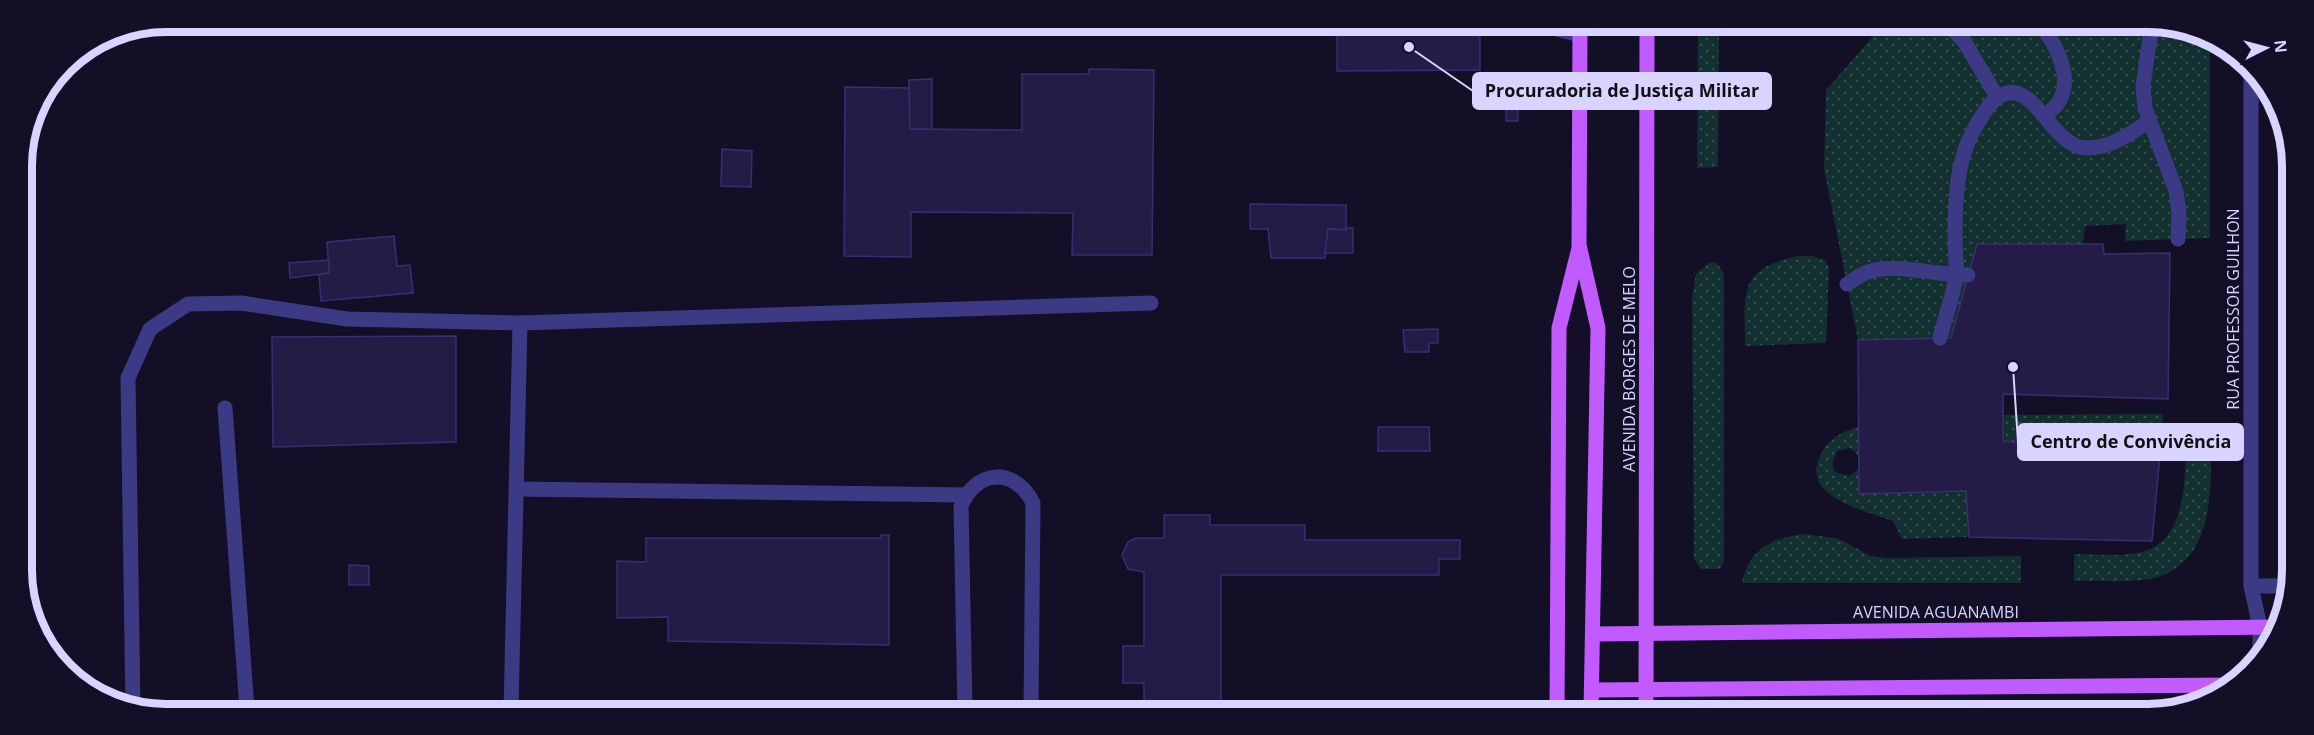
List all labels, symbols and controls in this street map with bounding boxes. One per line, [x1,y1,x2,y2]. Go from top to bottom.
north arrow [2236,18,2296,78]
text: N [2269,39,2293,54]
callout: Procuradoria de Justiça Militar [1473,73,1771,109]
text: Procuradoria de Justiça Militar [1485,78,1759,102]
street label: RUA PROFESSOR GUILHON [2222,208,2244,410]
street label: AVENIDA BORGES DE MELO [1618,266,1640,472]
callout: Centro de Convivência [2018,424,2243,460]
text: Centro de Convivência [2031,429,2231,453]
street label: AVENIDA AGUANAMBI [1853,601,2019,623]

